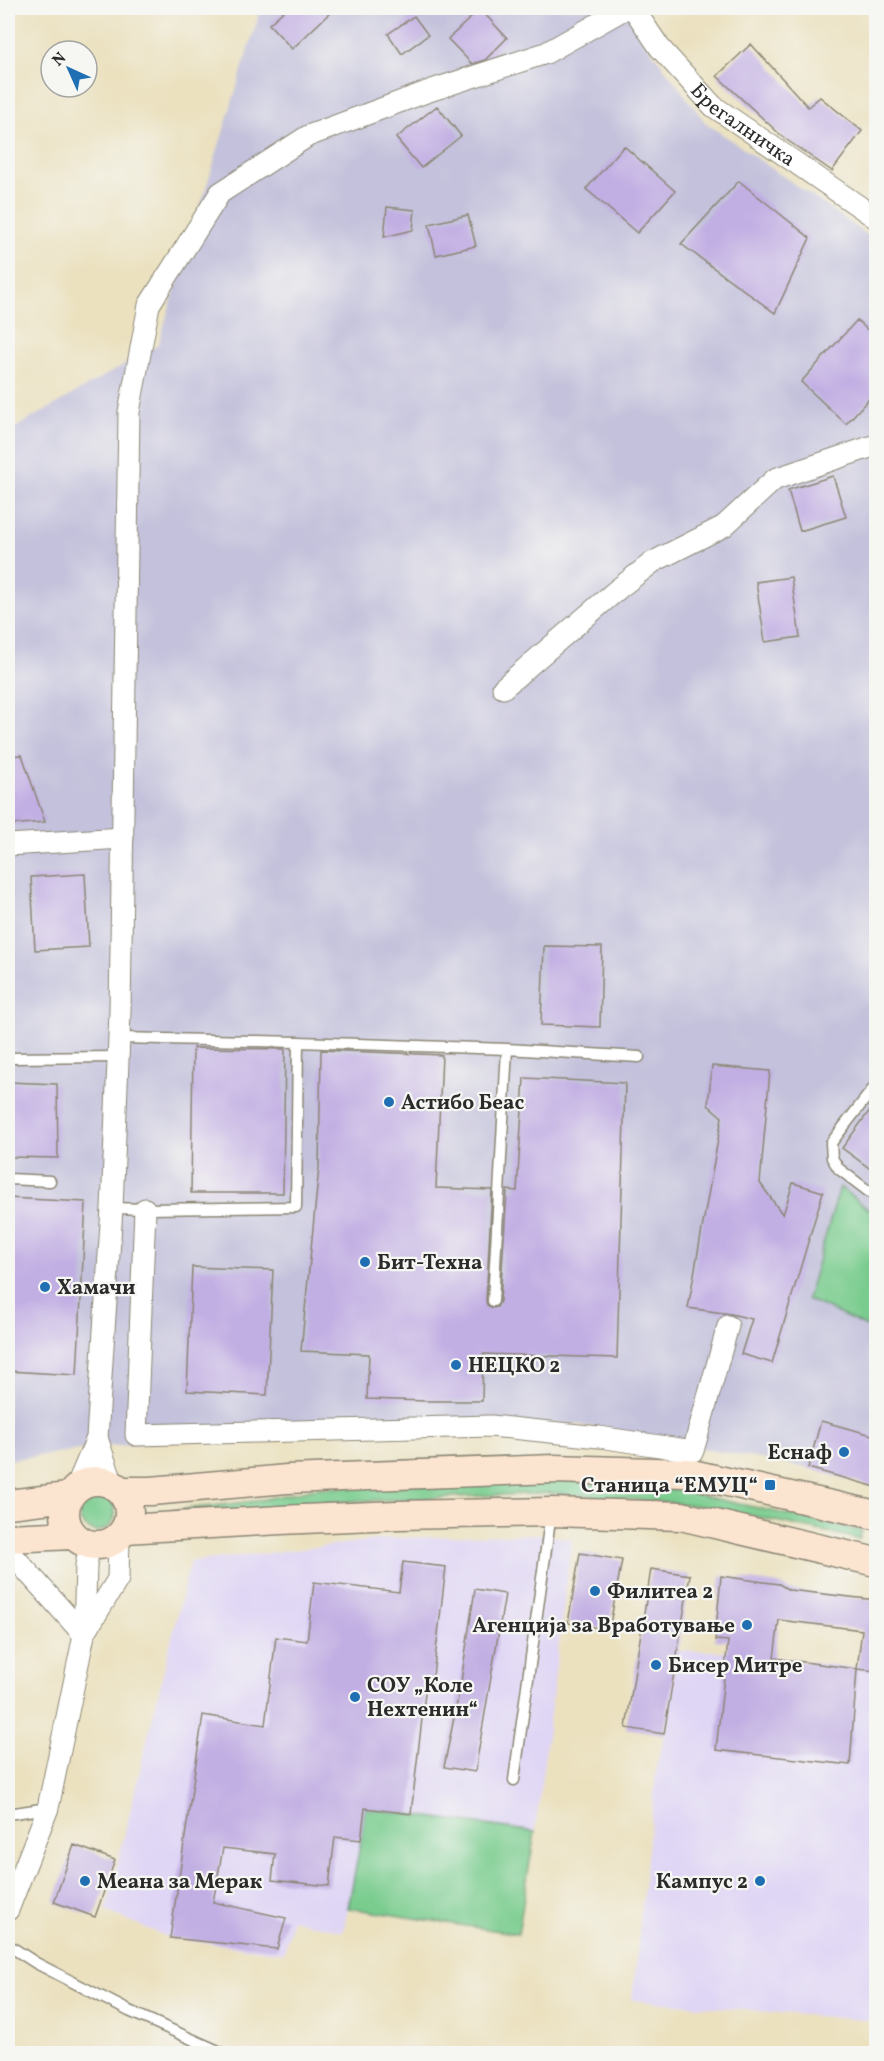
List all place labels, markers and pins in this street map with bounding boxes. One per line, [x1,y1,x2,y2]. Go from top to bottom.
place label: Астибо Беас [401,1089,525,1118]
marker: Астибо Беас [382,1095,396,1109]
place label: Бит-Техна [377,1249,482,1278]
marker: Бит-Техна [358,1255,372,1269]
place label: Хамачи [57,1274,135,1303]
marker: Хамачи [38,1280,52,1294]
place label: НЕЦКО 2 [468,1352,560,1381]
marker: НЕЦКО 2 [449,1358,463,1372]
place label: Еснаф [767,1439,832,1468]
marker: Еснаф [837,1445,851,1459]
place label: Станица “ЕМУЦ“ [581,1472,758,1501]
marker: Станица “ЕМУЦ“ [763,1478,777,1492]
place label: Филитеа 2 [607,1578,713,1607]
marker: Филитеа 2 [588,1584,602,1598]
place label: Агенција за Вработување [472,1612,735,1641]
marker: Агенција за Вработување [740,1618,754,1632]
place label: Бисер Митре [668,1652,803,1681]
marker: Бисер Митре [649,1658,663,1672]
place label: СОУ „Коле Нехтенин“ [367,1672,478,1725]
marker: СОУ „Коле Нехтенин“ [348,1690,362,1704]
place label: Меана за Мерак [97,1868,263,1897]
place label: Кампус 2 [656,1868,748,1897]
marker: Меана за Мерак [78,1874,92,1888]
marker: Кампус 2 [753,1874,767,1888]

